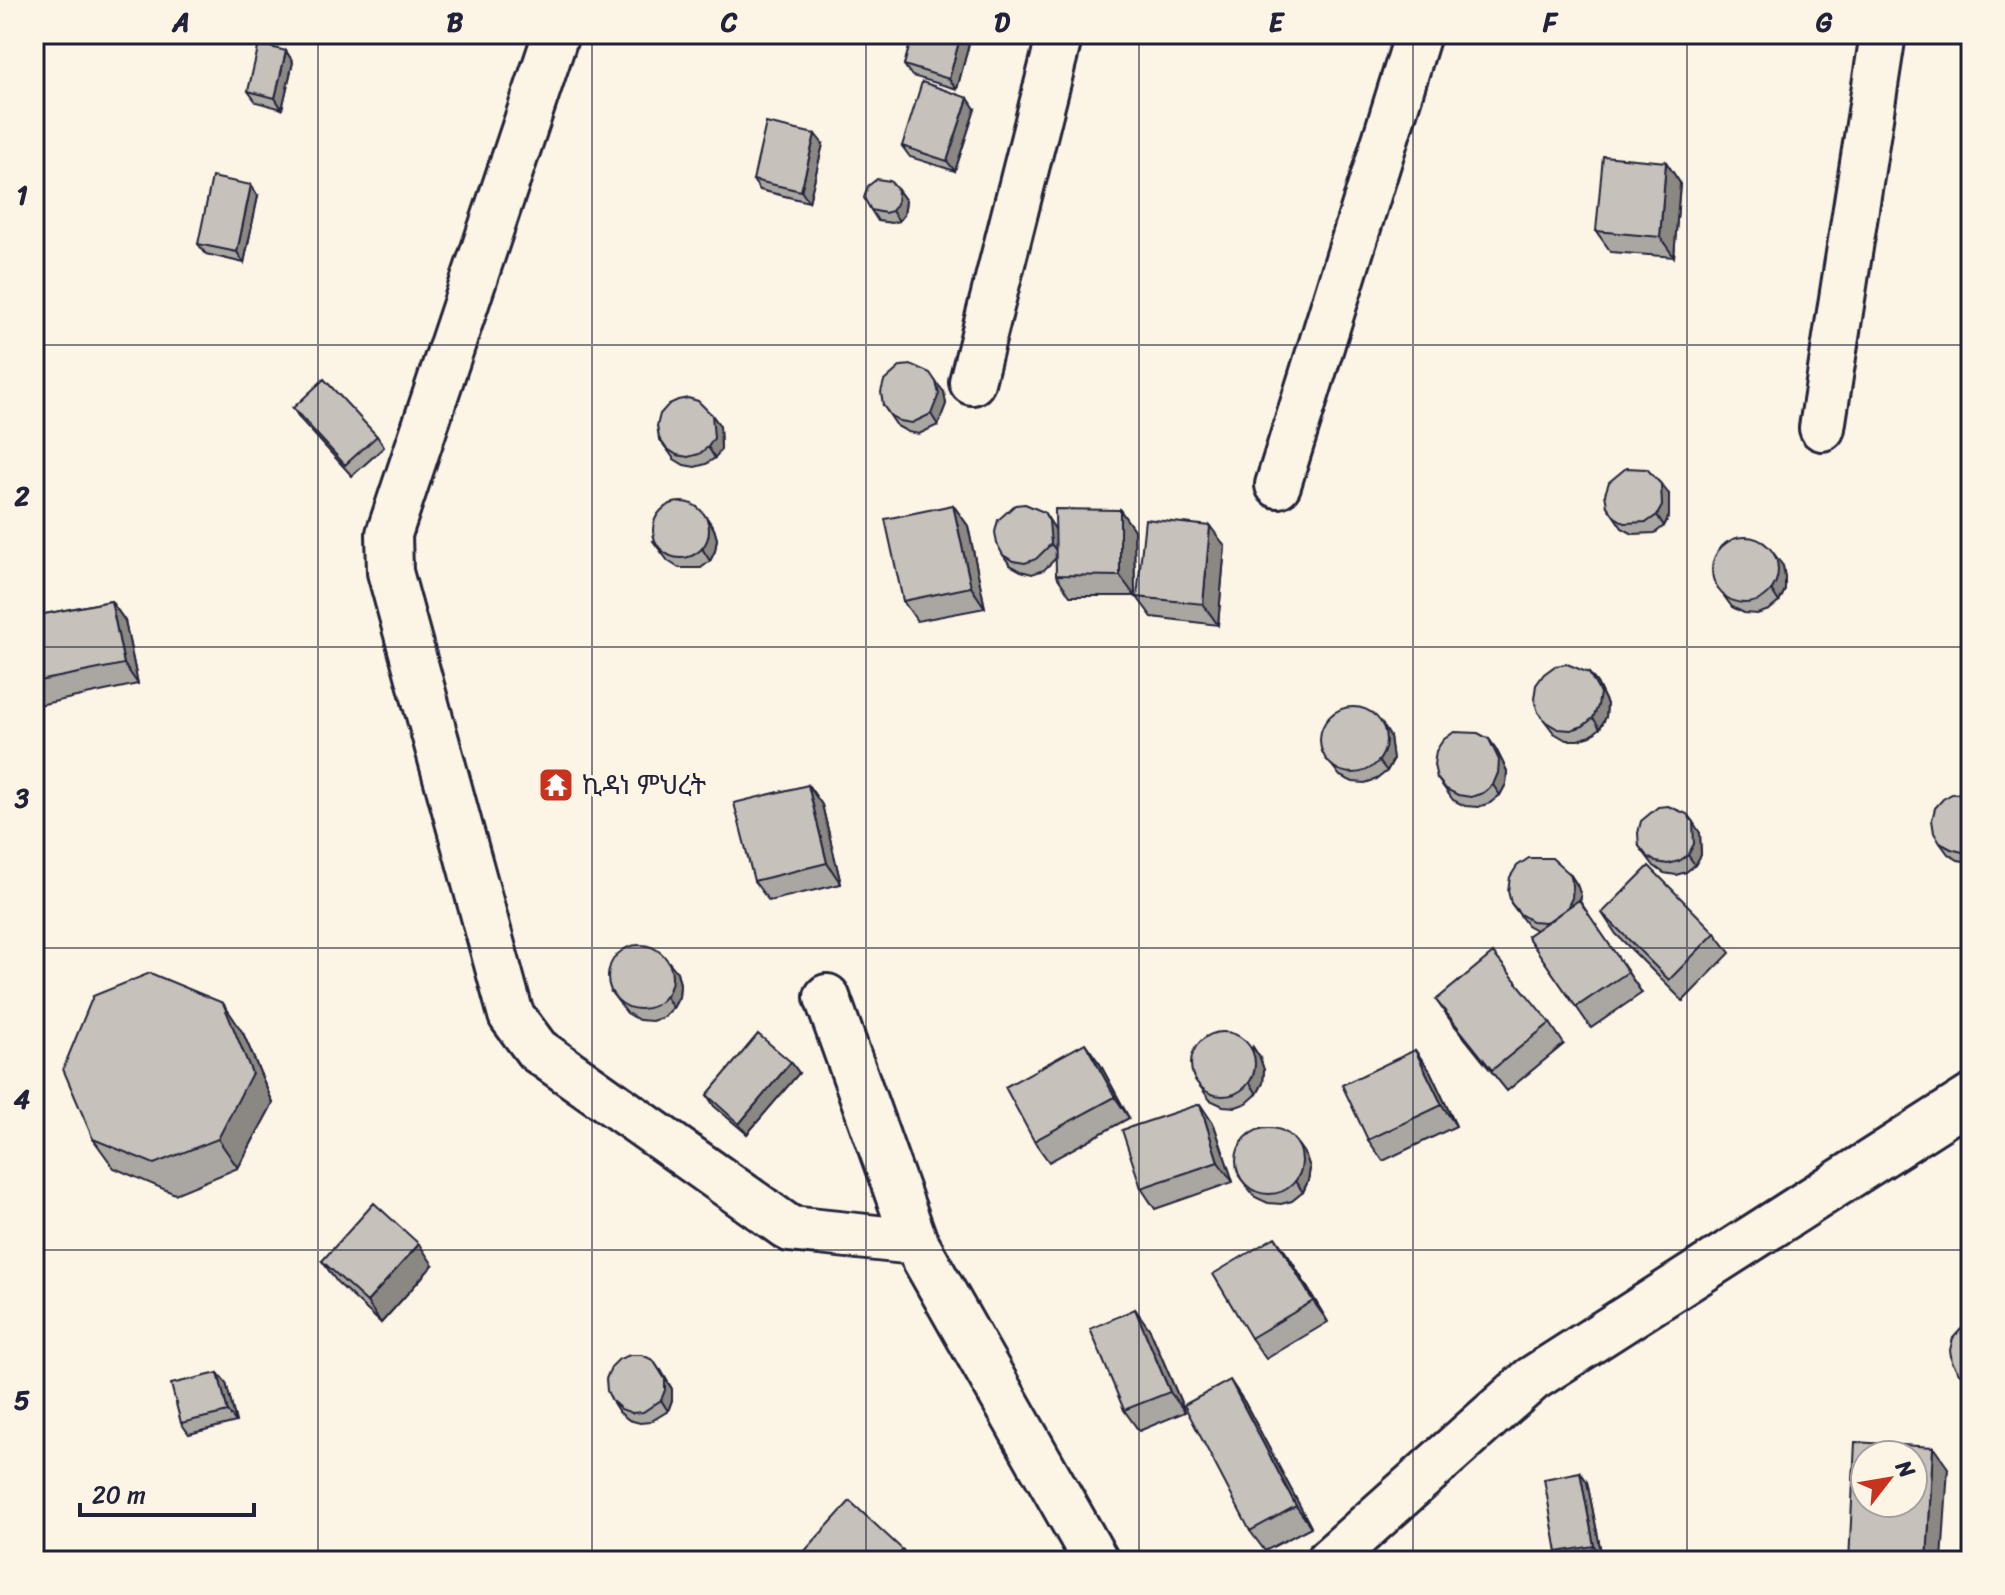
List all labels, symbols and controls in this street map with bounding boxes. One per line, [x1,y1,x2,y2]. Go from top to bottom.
text: A [171,0,190,45]
text: B [447,0,464,45]
text: C [720,0,738,45]
text: D [994,0,1010,45]
text: E [1269,0,1286,45]
text: F [1542,0,1559,45]
text: G [1816,0,1833,45]
text: 1 [16,172,28,218]
text: 2 [13,473,30,519]
place label: ኪዳነ ምህረት [582,762,707,808]
temple icon: ኪዳነ ምህረት [537,766,575,804]
text: 3 [14,775,30,821]
text: 4 [14,1076,30,1122]
text: 5 [14,1377,30,1423]
north arrow [1849,1439,1929,1519]
text: N [1885,1452,1927,1486]
scale bar [80,1467,254,1517]
text: 20 m [92,1474,146,1516]

